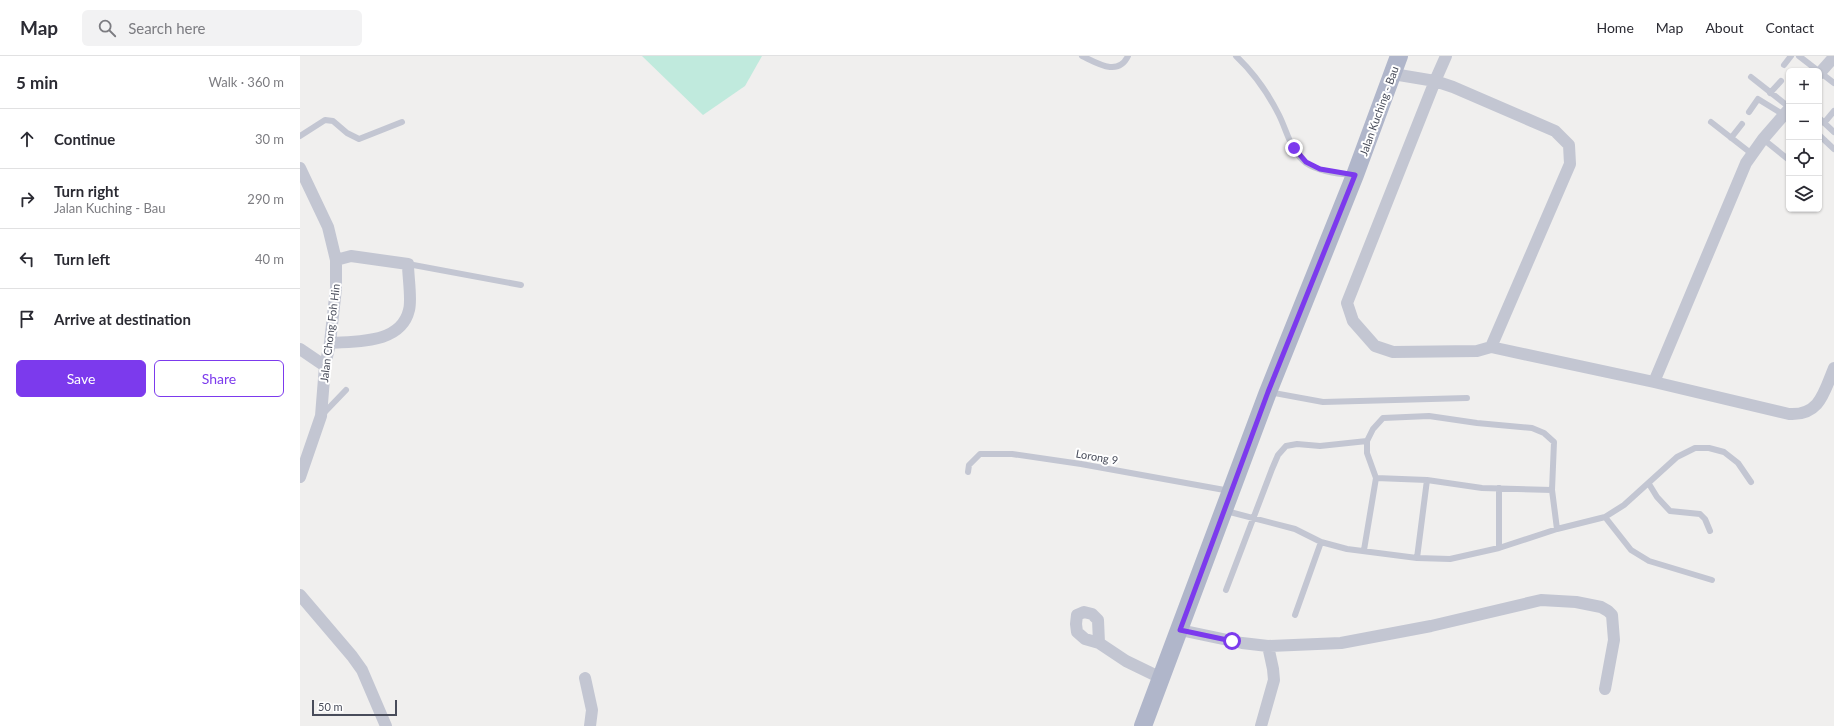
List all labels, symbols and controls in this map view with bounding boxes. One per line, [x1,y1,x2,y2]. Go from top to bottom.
search box [82,10,362,46]
text: Map [20,16,58,39]
icon: search [96,17,118,39]
text: Search here [128,19,206,37]
text: Home [1596,19,1634,36]
text: Map [1656,19,1683,36]
text: About [1705,19,1743,36]
text: Contact [1765,19,1814,36]
street label: Jalan Kuching - Bau [1356,64,1401,157]
map controls [1786,68,1822,212]
button: + [1786,68,1822,104]
text: 5 min [16,72,58,93]
text: Walk · 360 m [208,74,284,90]
button: − [1786,104,1822,140]
icon: ahead [16,128,38,150]
text: Continue [54,130,115,148]
text: 30 m [255,131,284,147]
route end [1285,139,1303,157]
button: locate [1786,140,1822,176]
button: layers [1786,176,1822,212]
text: Turn right [54,182,119,200]
icon: right [16,188,38,210]
text: 290 m [247,191,284,207]
text: Jalan Kuching - Bau [54,200,165,216]
icon: left [16,248,38,270]
text: Turn left [54,250,110,268]
text: 40 m [255,251,284,267]
street label: Jalan Chong Foh Hin [317,283,342,383]
icon: arrive [16,308,38,330]
text: Arrive at destination [54,310,191,328]
button: Save [16,360,146,397]
button: Share [154,360,284,397]
street label: Lorong 9 [1075,446,1119,467]
route start [1223,632,1241,650]
scale bar [312,698,397,717]
text: 50 m [318,700,343,713]

